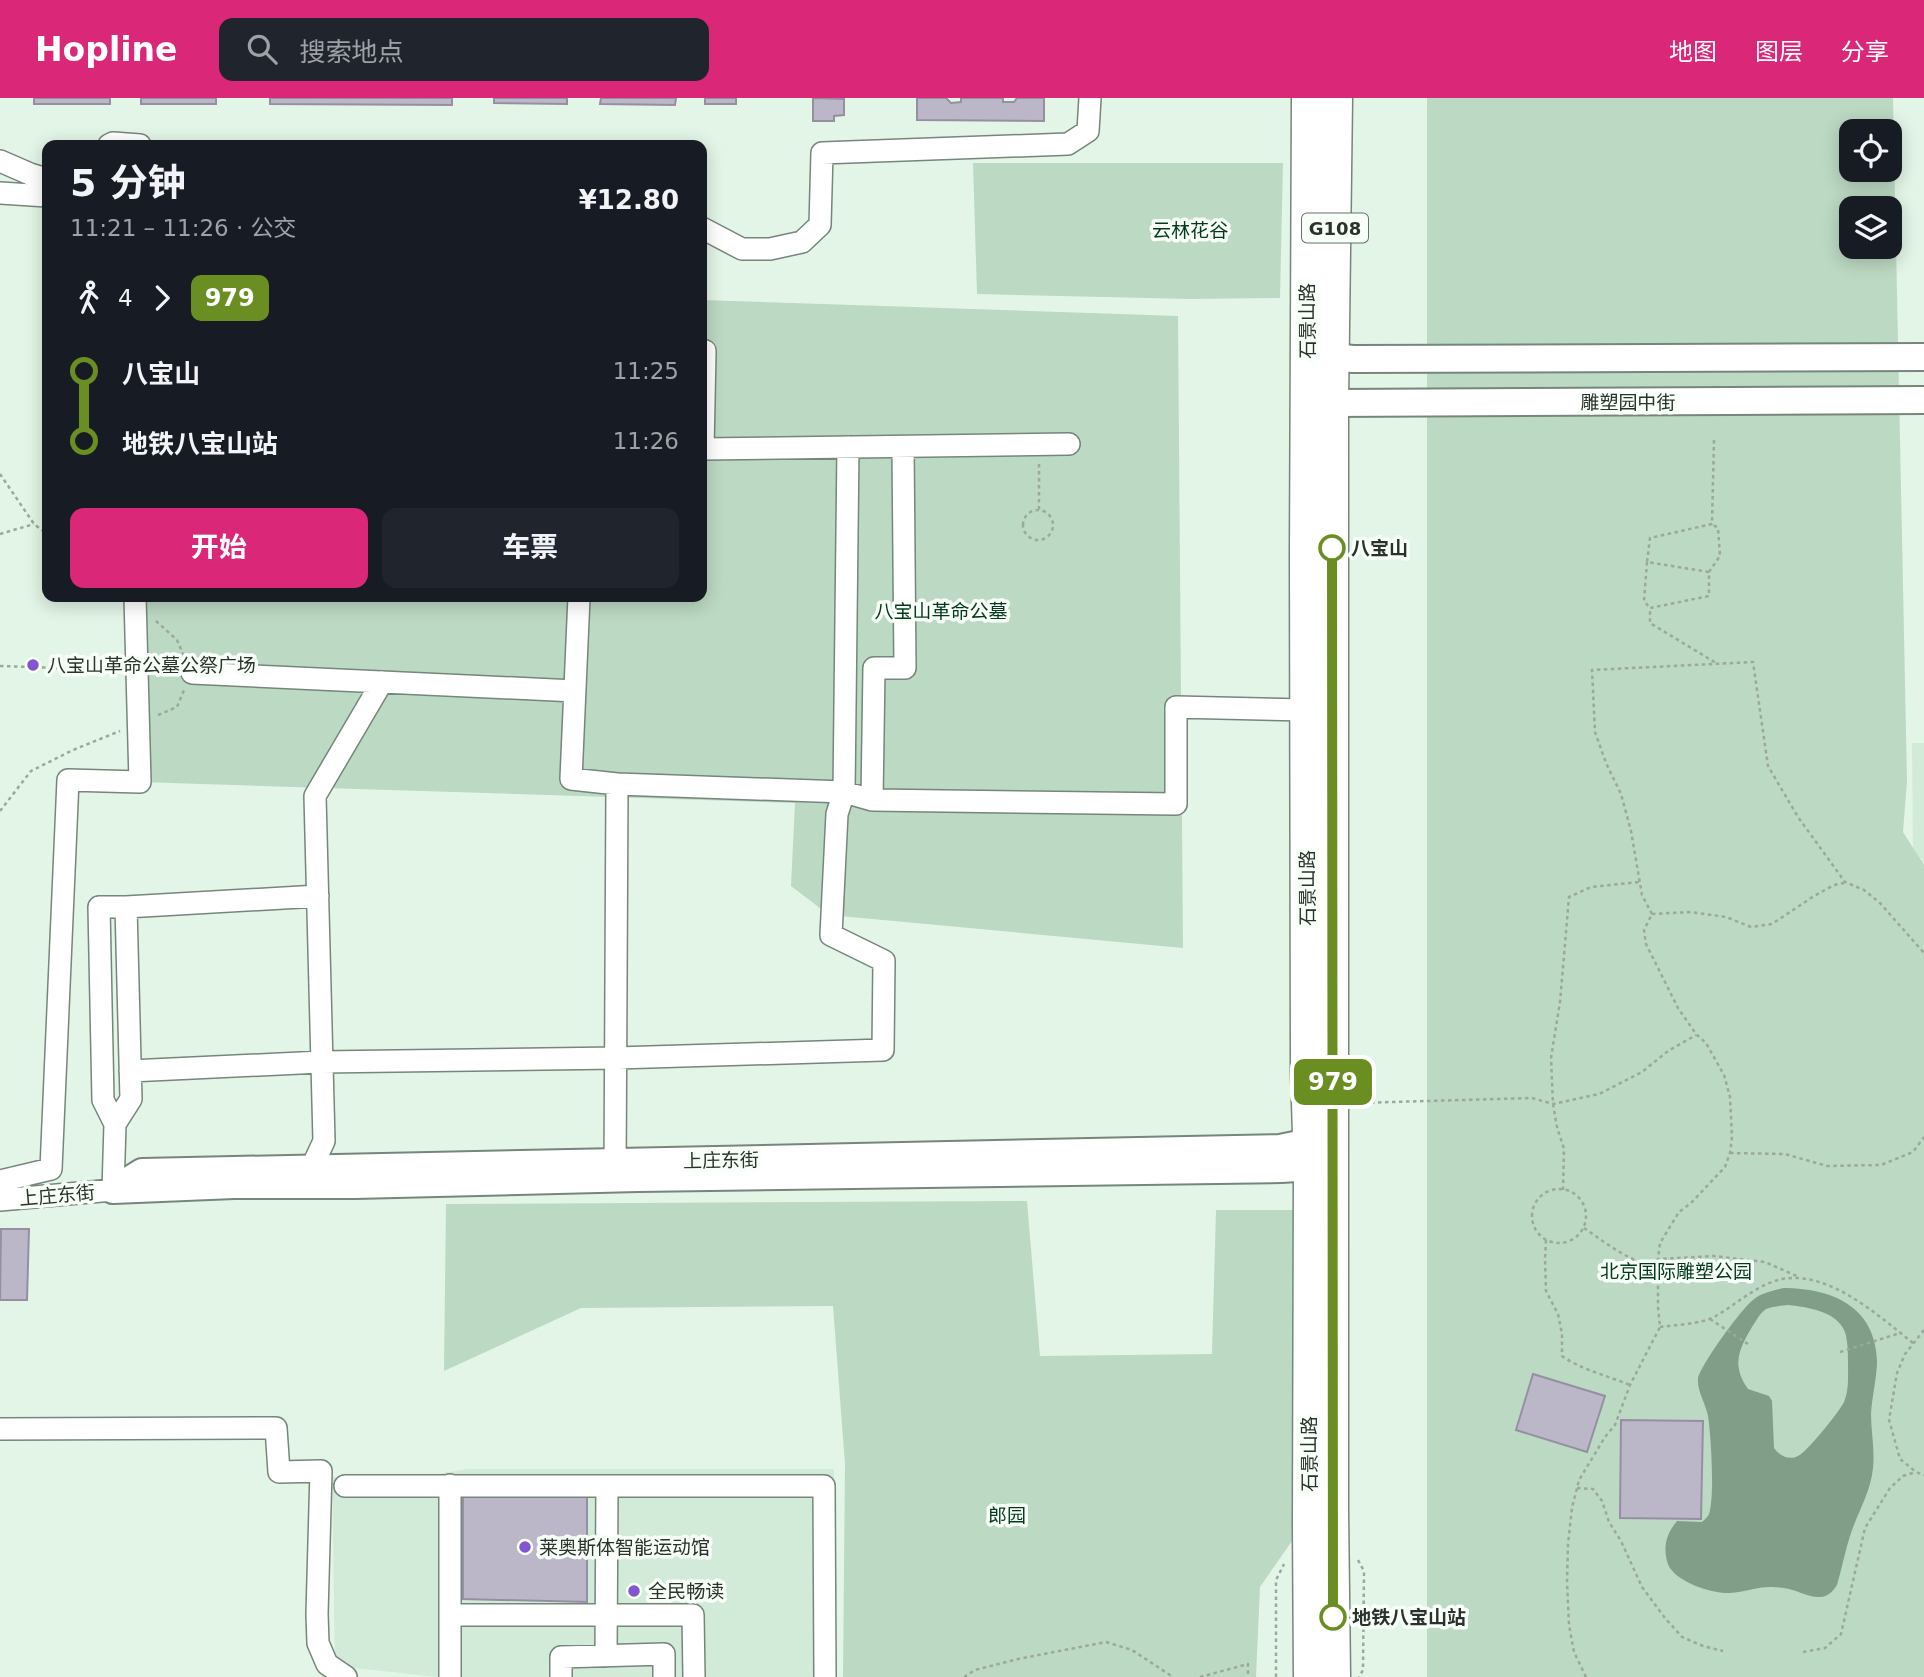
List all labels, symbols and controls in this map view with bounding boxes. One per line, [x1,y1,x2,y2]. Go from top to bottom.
search box [219,18,709,81]
text: Hopline [35,30,177,69]
icon: search [243,30,281,68]
text: 搜索地点 [299,37,403,67]
text: 地图 [1669,38,1717,66]
text: 图层 [1755,38,1803,66]
text: 分享 [1841,38,1889,66]
map controls [1839,119,1902,259]
button: locate [1839,119,1902,182]
text: 5 分钟 [70,161,186,205]
text: ¥12.80 [579,185,679,215]
button: layers [1839,196,1902,259]
road number: G108 [1302,214,1368,243]
text: 11:21 – 11:26 · 公交 [70,215,297,241]
park label: 云林花谷 [1152,219,1228,241]
icon: walk [70,279,108,317]
icon: forward [143,279,181,317]
street label: 石景山路 [1296,283,1318,359]
text: 979 [205,284,255,312]
text: 4 [118,285,133,311]
text: 11:25 [613,358,679,384]
text: 八宝山 [122,359,200,389]
street label: 雕塑园中街 [1580,391,1676,413]
text: 11:26 [613,428,679,454]
text: 地铁八宝山站 [122,429,278,459]
button: 开始 [70,508,368,588]
button: 车票 [382,508,679,588]
marker: 八宝山 [1319,535,1345,561]
place label: 八宝山 [1351,537,1408,559]
park label: 八宝山革命公墓 [874,600,1008,622]
place label: 八宝山革命公墓公祭广场 [47,654,256,676]
marker: 八宝山革命公墓公祭广场 [25,657,41,673]
street label: 石景山路 [1296,850,1318,926]
line badge: 979 [1293,1059,1373,1105]
text: 979 [1308,1068,1358,1096]
street label: 上庄东街 [683,1148,759,1172]
street label: 上庄东街 [18,1181,96,1209]
park label: 北京国际雕塑公园 [1600,1260,1752,1282]
street label: 石景山路 [1298,1416,1320,1492]
park label: 郎园 [988,1504,1026,1526]
place label: 莱奥斯体智能运动馆 [539,1536,710,1558]
marker: 莱奥斯体智能运动馆 [517,1539,533,1555]
place label: 全民畅读 [648,1580,724,1602]
marker: 全民畅读 [626,1583,642,1599]
marker: 地铁八宝山站 [1320,1604,1346,1630]
place label: 地铁八宝山站 [1352,1606,1466,1628]

